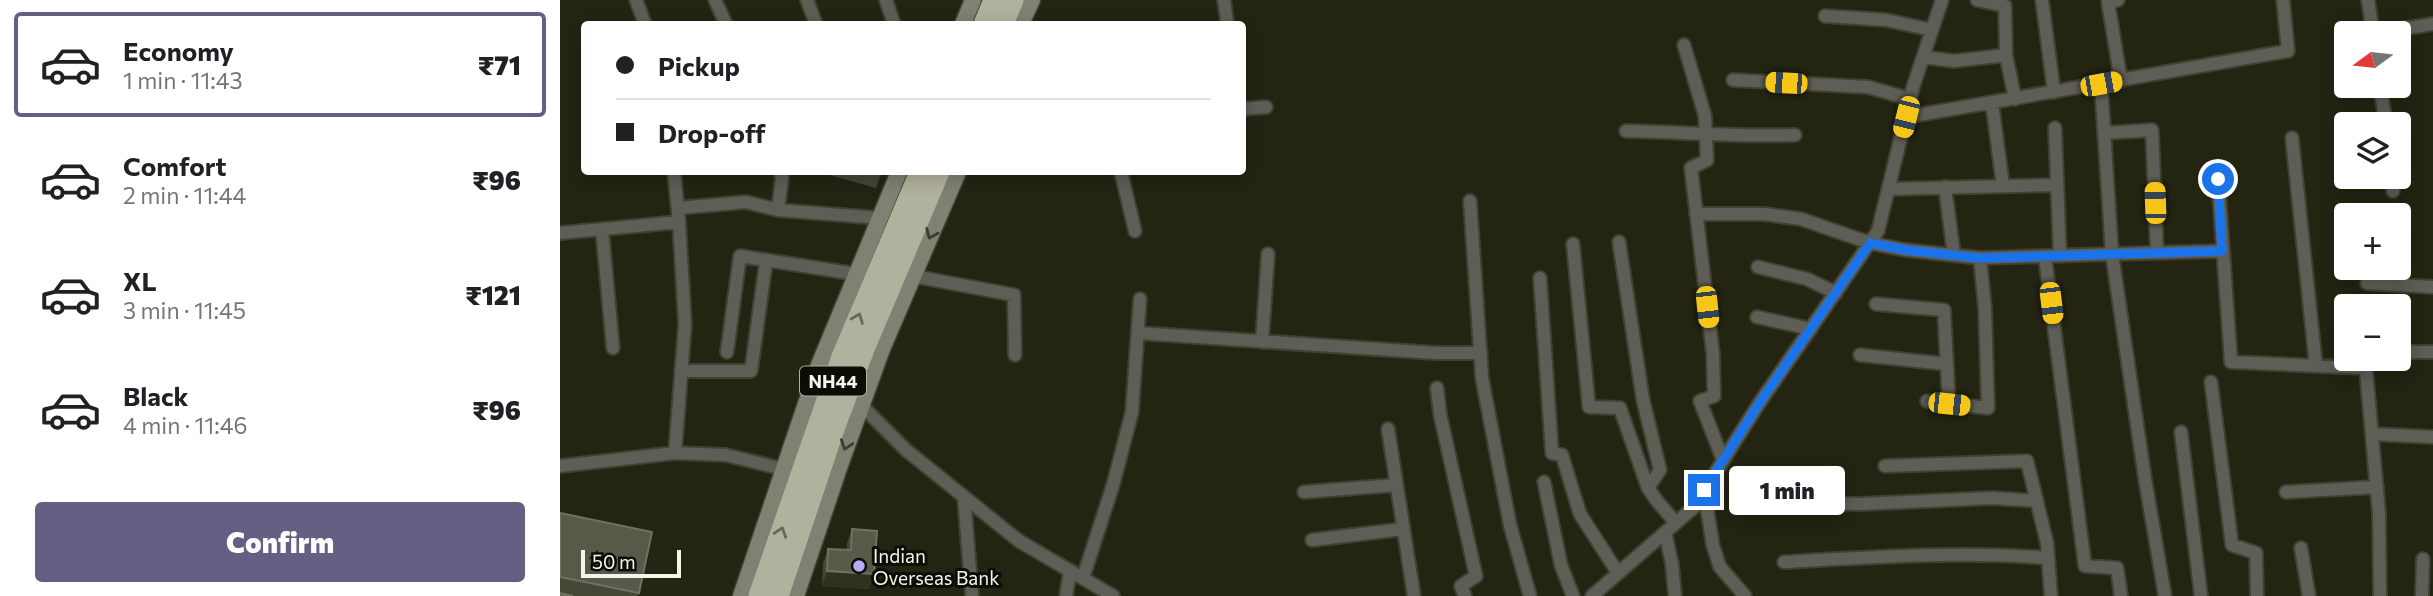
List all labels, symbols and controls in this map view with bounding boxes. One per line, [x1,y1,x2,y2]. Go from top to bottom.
north arrow [2334,21,2412,98]
map controls [2334,21,2411,371]
icon: car [39,33,102,96]
text: Economy [123,35,234,66]
text: ₹71 [478,49,521,80]
text: Pickup [658,50,740,81]
text: 1 min · 11:43 [123,66,243,94]
car [2079,70,2124,98]
car [1765,71,1808,95]
car [1891,94,1922,140]
button: layers [2334,112,2411,189]
text: Drop-off [658,117,765,148]
icon: car [39,148,102,211]
text: Comfort [123,150,226,181]
route start [2202,163,2234,195]
text: ₹96 [472,164,521,195]
text: 2 min · 11:44 [123,181,246,209]
car [2144,182,2167,224]
button: + [2334,203,2411,280]
one-way arrow [925,227,939,240]
icon: car [39,263,102,326]
text: XL [123,265,157,296]
text: ₹121 [465,279,521,310]
car [2039,281,2064,325]
car [1695,285,1720,329]
button: − [2334,294,2411,371]
text: 3 min · 11:45 [123,296,246,324]
one-way arrow [850,312,864,324]
road number: NH44 [800,366,866,396]
icon: car [39,378,102,441]
text: Black [123,380,189,411]
car [1928,391,1971,417]
text: ₹96 [472,394,521,425]
text: 4 min · 11:46 [123,411,247,439]
one-way arrow [841,439,855,451]
callout: 1 min [1728,466,1844,514]
route end [1688,474,1720,506]
text: 1 min [1759,476,1815,504]
button: Confirm [35,502,525,582]
one-way arrow [773,526,787,538]
place label: Indian Overseas Bank [873,544,1000,589]
scale bar [581,547,681,579]
text: 50 m [592,550,636,573]
marker: Indian Overseas Bank [851,558,867,574]

